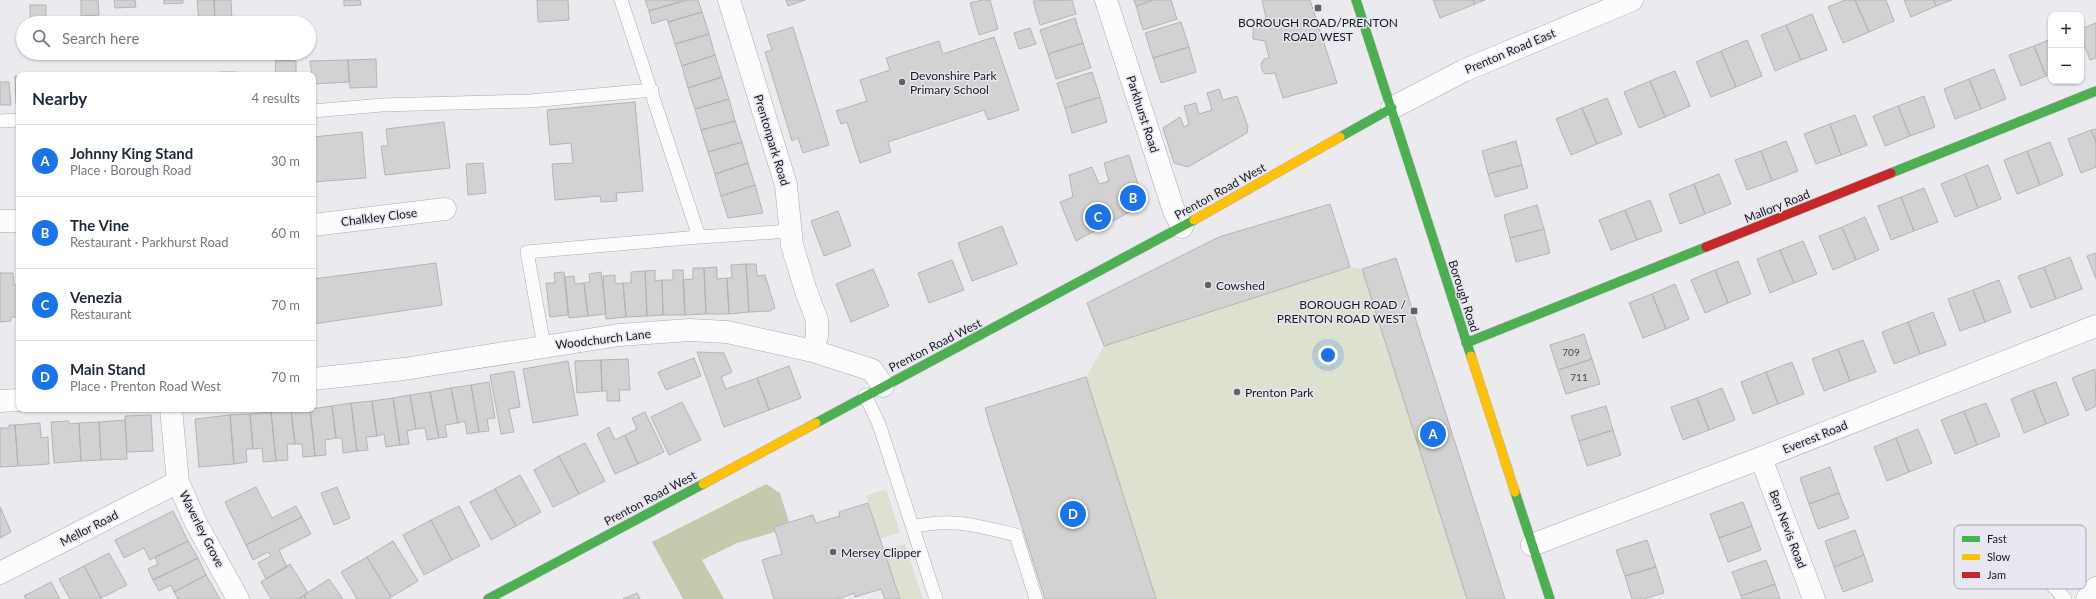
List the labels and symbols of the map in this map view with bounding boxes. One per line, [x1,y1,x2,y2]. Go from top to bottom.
marker: BOROUGH ROAD/PRENTON ROAD WEST [1313,3,1323,13]
place label: BOROUGH ROAD/PRENTON ROAD WEST [1238,15,1398,44]
street label: Prenton Road East [1462,25,1558,77]
place label: Devonshire Park Primary School [910,68,997,97]
street label: Parkhurst Road [1123,73,1163,155]
marker: Devonshire Park Primary School [897,77,907,87]
street label: Prentonpark Road [751,92,793,188]
street label: Prenton Road West [1172,159,1269,222]
pin: B [1120,183,1146,213]
street label: Mallory Road [1742,186,1812,226]
pin: C [1085,202,1111,232]
street label: Chalkley Close [340,205,418,229]
street label: Borough Road [1445,258,1483,334]
place label: Cowshed [1216,278,1265,293]
marker: Cowshed [1203,280,1213,290]
place label: BOROUGH ROAD / PRENTON ROAD WEST [1277,297,1407,326]
marker: BOROUGH ROAD / PRENTON ROAD WEST [1409,306,1419,316]
street label: Prenton Road West [886,315,985,375]
street label: Woodchurch Lane [554,326,652,352]
your location [1318,345,1338,365]
house number: 709 [1562,346,1580,358]
house number: 711 [1570,371,1588,383]
place label: Prenton Park [1245,385,1314,400]
marker: Prenton Park [1232,387,1242,397]
street label: Everest Road [1780,417,1850,457]
pin: A [1420,419,1446,449]
street label: Prenton Road West [601,467,699,529]
street label: Waverley Grove [176,488,228,570]
street label: Ben Nevis Road [1766,488,1810,570]
pin: D [1060,499,1086,529]
street label: Mellor Road [57,507,121,549]
legend [1954,525,2086,589]
text: Fast [1987,532,2007,545]
place label: Mersey Clipper [841,545,921,560]
marker: Mersey Clipper [828,547,838,557]
text: Slow [1987,550,2011,563]
text: Jam [1987,568,2006,581]

